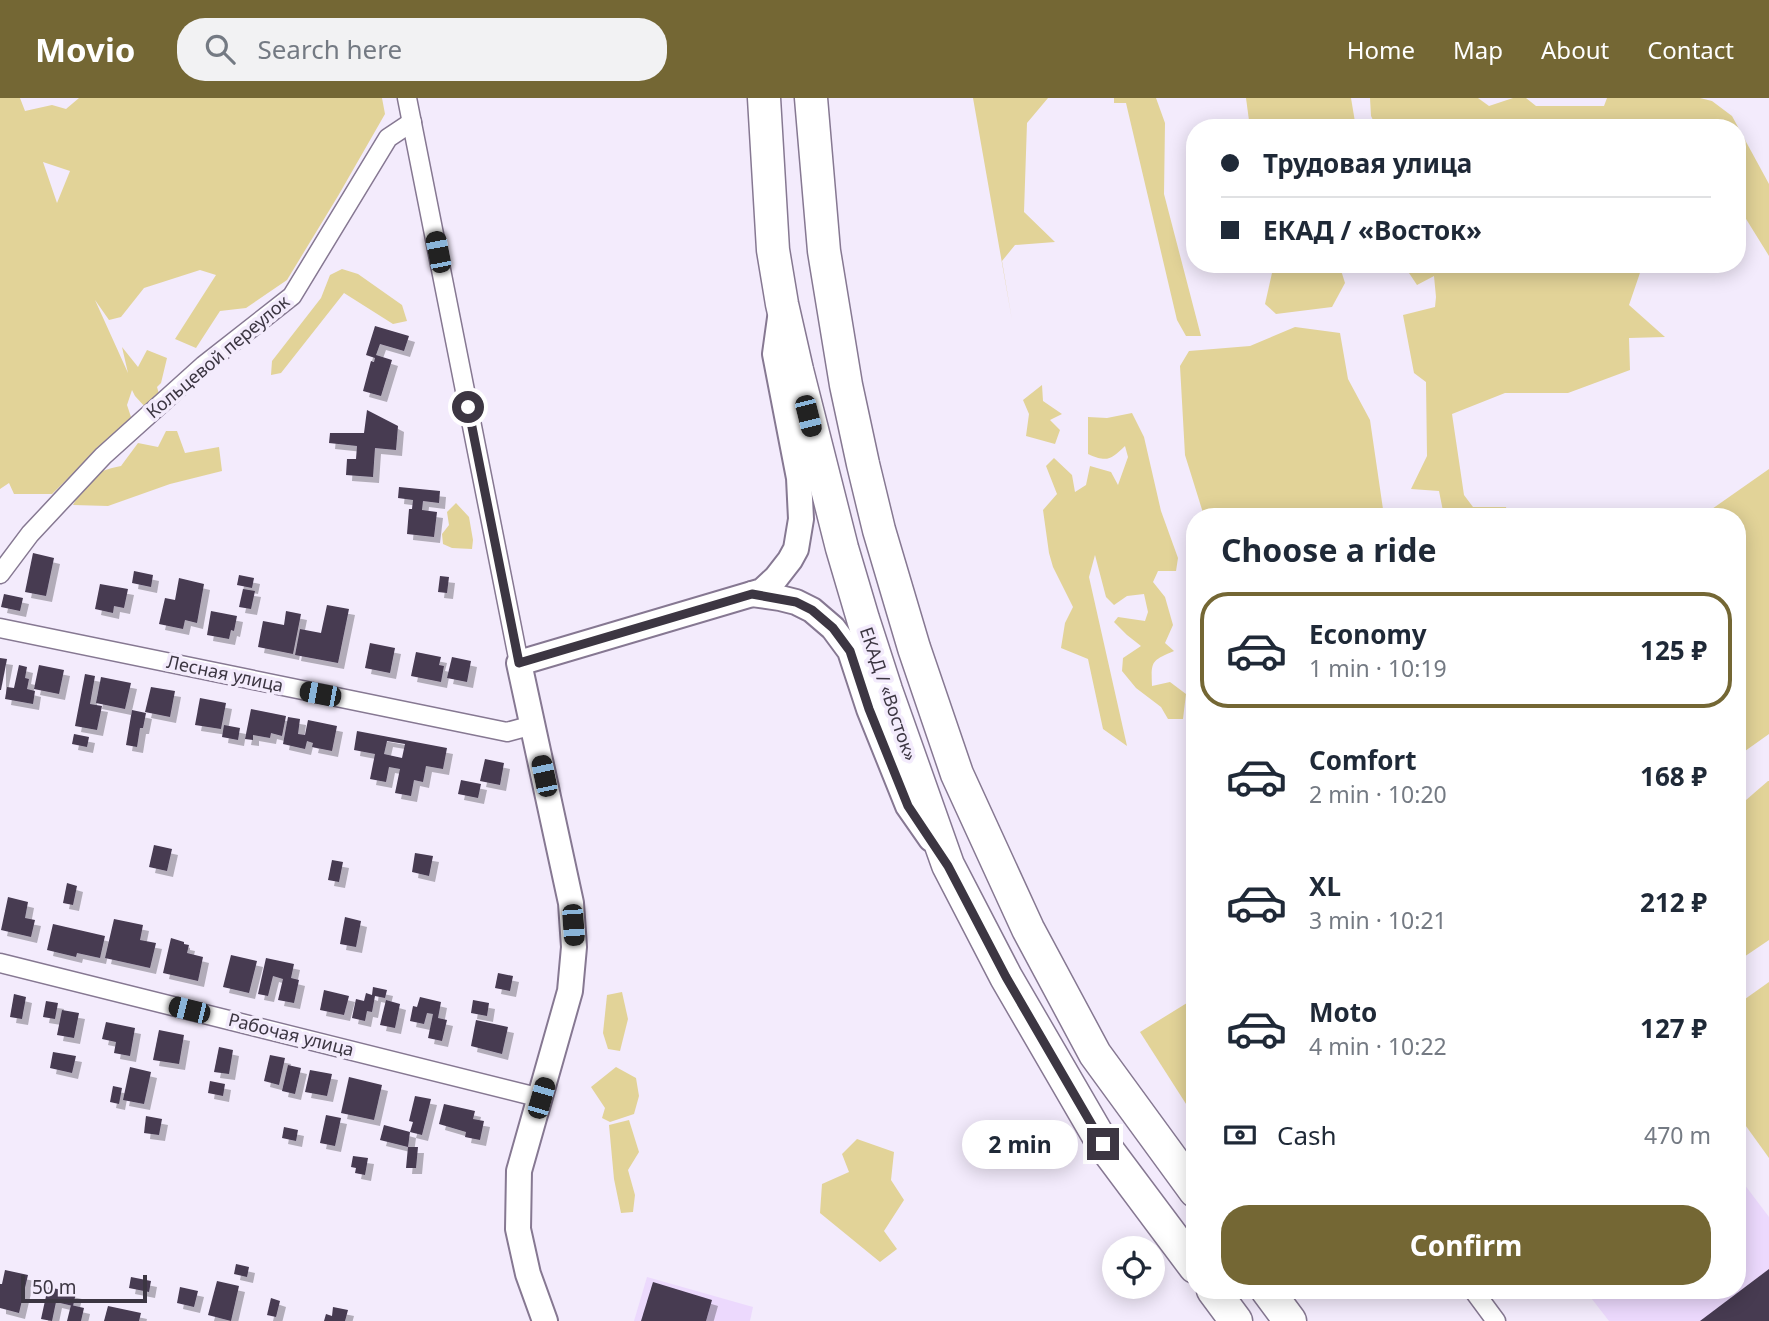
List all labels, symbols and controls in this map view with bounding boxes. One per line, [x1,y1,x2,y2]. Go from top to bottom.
search box [177,18,667,81]
text: Movio [35,27,135,72]
icon: search [201,30,239,68]
text: Search here [257,31,402,67]
text: Home [1347,33,1415,66]
text: Map [1453,33,1503,66]
text: About [1541,33,1609,66]
text: Contact [1647,33,1734,66]
text: Трудовая улица [1263,145,1472,181]
text: ЕКАД / «Восток» [1263,212,1482,248]
car [424,229,453,275]
street label: Кольцевой переулок [141,289,294,423]
route start [452,391,484,423]
car [793,393,824,439]
text: Choose a ride [1221,528,1437,571]
text: Economy [1309,616,1427,652]
icon: car [1225,619,1288,682]
street label: ЕКАД / «Восток» [855,624,923,764]
text: 125 ₽ [1640,632,1707,668]
street label: Лесная улица [165,649,286,697]
text: 1 min · 10:19 [1309,652,1447,684]
car [298,680,343,708]
text: Comfort [1309,742,1417,778]
icon: car [1225,745,1288,808]
car [530,753,559,799]
text: 168 ₽ [1640,758,1707,794]
text: 2 min · 10:20 [1309,778,1447,810]
text: XL [1309,868,1341,904]
icon: car [1225,871,1288,934]
text: 212 ₽ [1640,884,1707,920]
car [562,903,585,947]
text: 3 min · 10:21 [1309,904,1447,936]
text: Moto [1309,994,1377,1030]
car [167,995,212,1025]
icon: car [1225,997,1288,1060]
street label: Рабочая улица [226,1007,356,1061]
text: 127 ₽ [1640,1010,1707,1046]
text: 4 min · 10:22 [1309,1030,1447,1062]
car [526,1075,557,1121]
icon: cash [1221,1116,1259,1154]
text: Cash [1277,1117,1337,1153]
callout: 2 min [963,1119,1078,1168]
text: 470 m [1644,1119,1711,1151]
text: 2 min [988,1128,1052,1160]
route end [1087,1128,1119,1160]
button: Confirm [1221,1205,1711,1285]
map controls [1102,1236,1165,1299]
button: locate [1102,1236,1165,1299]
scale bar [21,1272,147,1304]
text: 50 m [32,1274,76,1300]

